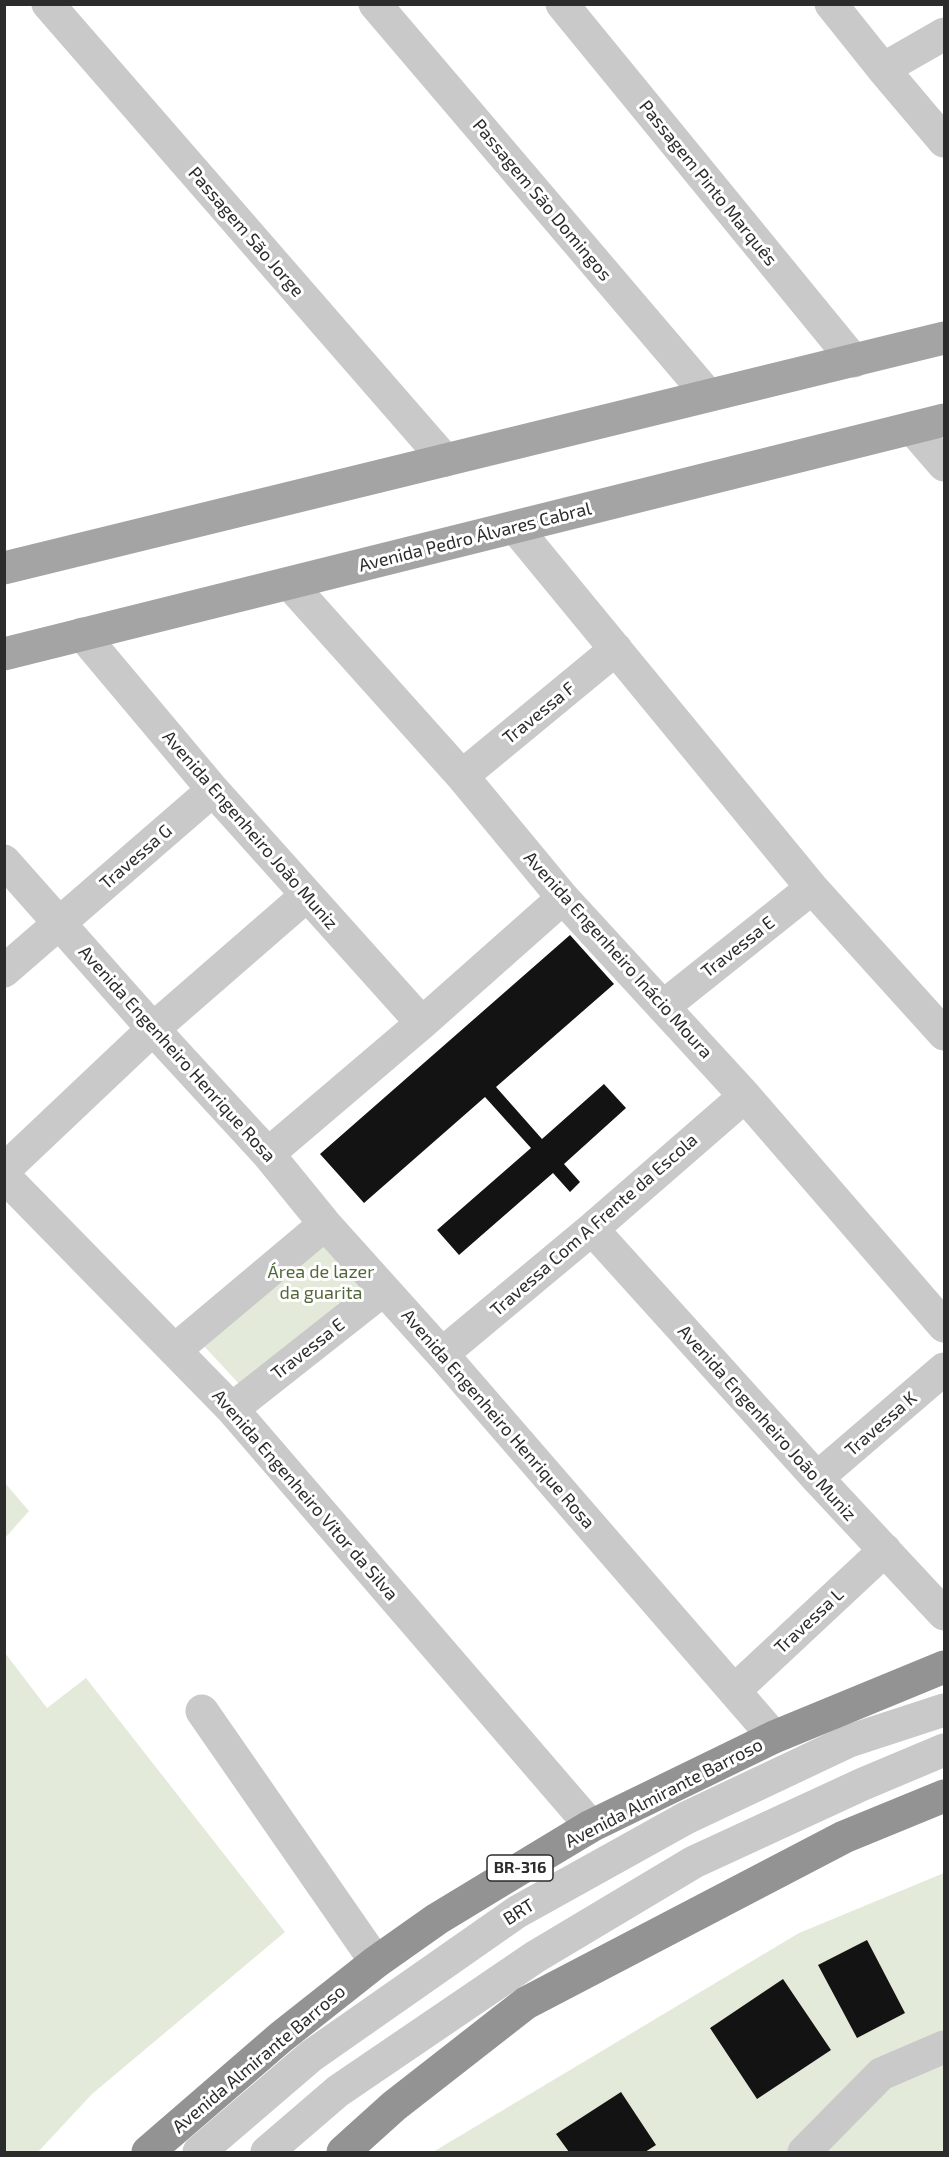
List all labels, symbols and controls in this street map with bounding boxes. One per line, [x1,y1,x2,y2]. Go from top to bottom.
street label: Passagem Pinto Marquês [635,96,781,270]
street label: Passagem São Domingos [468,115,616,285]
street label: Passagem São Jorge [184,163,308,301]
street label: Avenida Pedro Álvares Cabral [356,498,594,576]
street label: Travessa F [498,677,580,749]
street label: Avenida Engenheiro João Muniz [158,726,342,934]
street label: Travessa G [96,820,176,894]
street label: Avenida Engenheiro Inácio Moura [519,847,717,1063]
street label: Travessa E [697,912,779,982]
street label: Avenida Engenheiro Henrique Rosa [74,941,280,1167]
street label: Travessa Com A Frente da Escola [486,1129,702,1321]
park label: Área de lazer da guarita [267,1261,375,1304]
street label: Avenida Engenheiro Henrique Rosa [397,1305,599,1533]
street label: Travessa E [267,1314,349,1384]
street label: Avenida Engenheiro João Muniz [673,1321,861,1525]
street label: Avenida Engenheiro Vitor da Silva [208,1385,402,1605]
street label: Travessa K [841,1387,921,1461]
street label: Travessa L [770,1584,848,1658]
street label: Avenida Almirante Barroso [562,1734,766,1852]
road number: BR-316 [487,1855,553,1881]
street label: BRT [499,1894,539,1930]
street label: Avenida Almirante Barroso [168,1980,350,2138]

